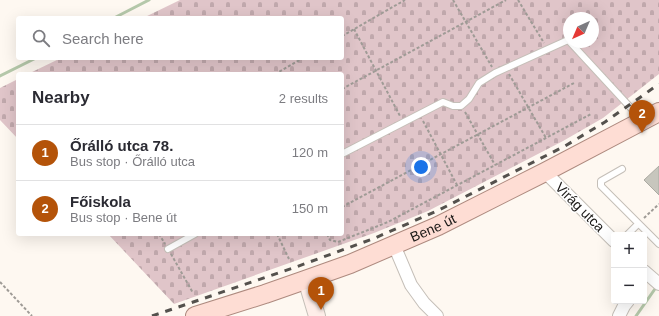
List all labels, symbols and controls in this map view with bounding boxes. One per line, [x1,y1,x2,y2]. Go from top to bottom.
north arrow [563,12,599,48]
search box [16,16,344,60]
icon: search [30,27,52,49]
text: Search here [62,30,144,47]
text: Nearby [32,88,90,107]
text: 2 results [279,91,328,106]
pin: 2 [629,100,655,133]
text: Őrálló utca 78. [70,137,173,154]
text: 1 [41,145,49,160]
text: 120 m [292,145,328,160]
text: Bus stop · Őrálló utca [70,154,195,169]
your location [411,157,431,177]
street label: Virág utca [552,179,608,235]
text: Főiskola [70,193,131,210]
text: 2 [41,201,49,216]
text: 150 m [292,201,328,216]
text: Bus stop · Bene út [70,210,177,225]
street label: Bene út [408,210,458,245]
map controls [611,232,647,304]
button: + [611,232,647,268]
button: − [611,268,647,304]
pin: 1 [308,277,334,310]

